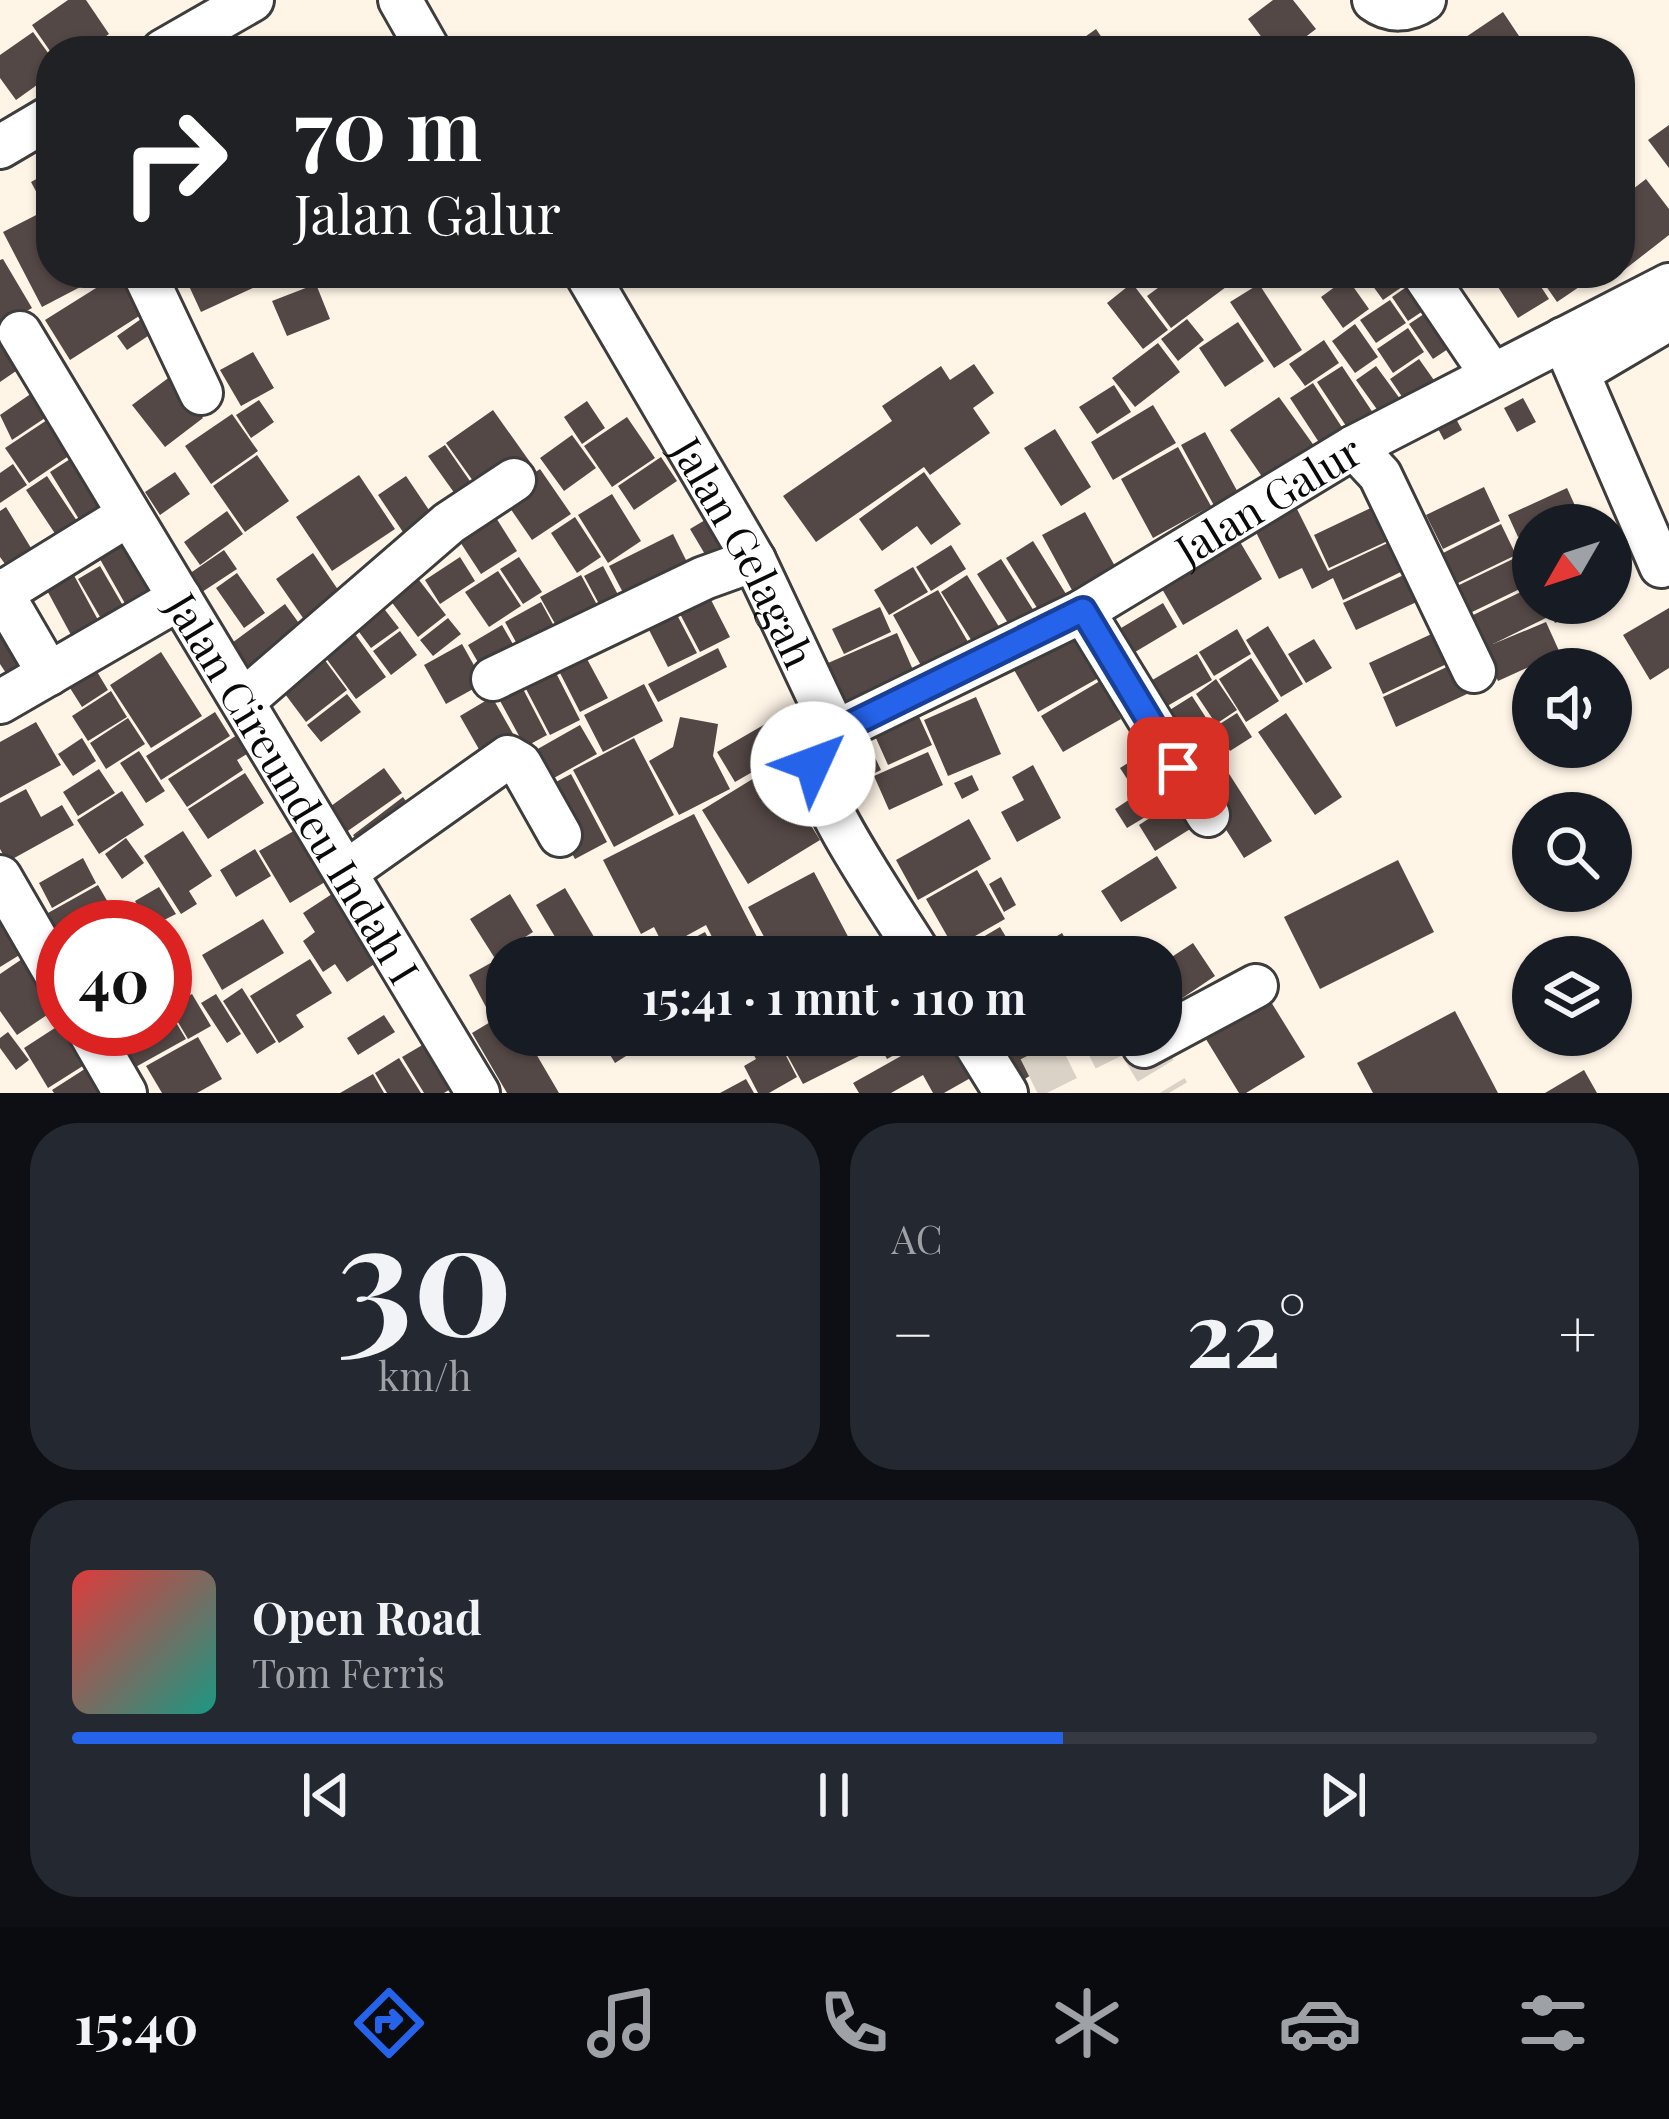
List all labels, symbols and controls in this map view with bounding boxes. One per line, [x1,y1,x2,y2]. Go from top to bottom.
text: 70 m [294,70,482,182]
icon: right [96,84,252,240]
text: Jalan Galur [294,177,561,249]
street label: Jalan Galur [1164,421,1371,577]
street label: Jalan Gelagah [660,426,828,676]
north arrow [1512,504,1632,624]
map controls [1512,504,1632,1056]
street label: Jalan Cireundeu Indah I [154,581,433,994]
button: sound [1512,648,1632,768]
position arrow [750,701,876,827]
pin [1127,717,1229,819]
icon: arrive [1145,735,1211,801]
button: search [1512,792,1632,912]
speed limit sign: 40 [36,900,192,1056]
button: layers [1512,936,1632,1056]
text: 15:41 · 1 mnt · 110 m [642,966,1026,1026]
text: 30 [336,1167,513,1375]
text: AC [892,1212,943,1264]
text: 22° [1186,1271,1306,1391]
text: − [892,1288,934,1376]
text: + [1558,1288,1597,1376]
text: km/h [378,1349,472,1401]
text: Open Road [252,1586,482,1646]
text: Tom Ferris [252,1646,445,1698]
icon: previous [293,1762,359,1828]
icon: pause [801,1762,867,1828]
icon: next [1310,1762,1376,1828]
icon: directions [347,1981,431,2065]
icon: music [580,1981,664,2065]
icon: phone [812,1981,896,2065]
icon: climate [1045,1981,1129,2065]
icon: car [1278,1981,1362,2065]
icon: filters [1511,1981,1595,2065]
text: 15:40 [74,1987,198,2059]

